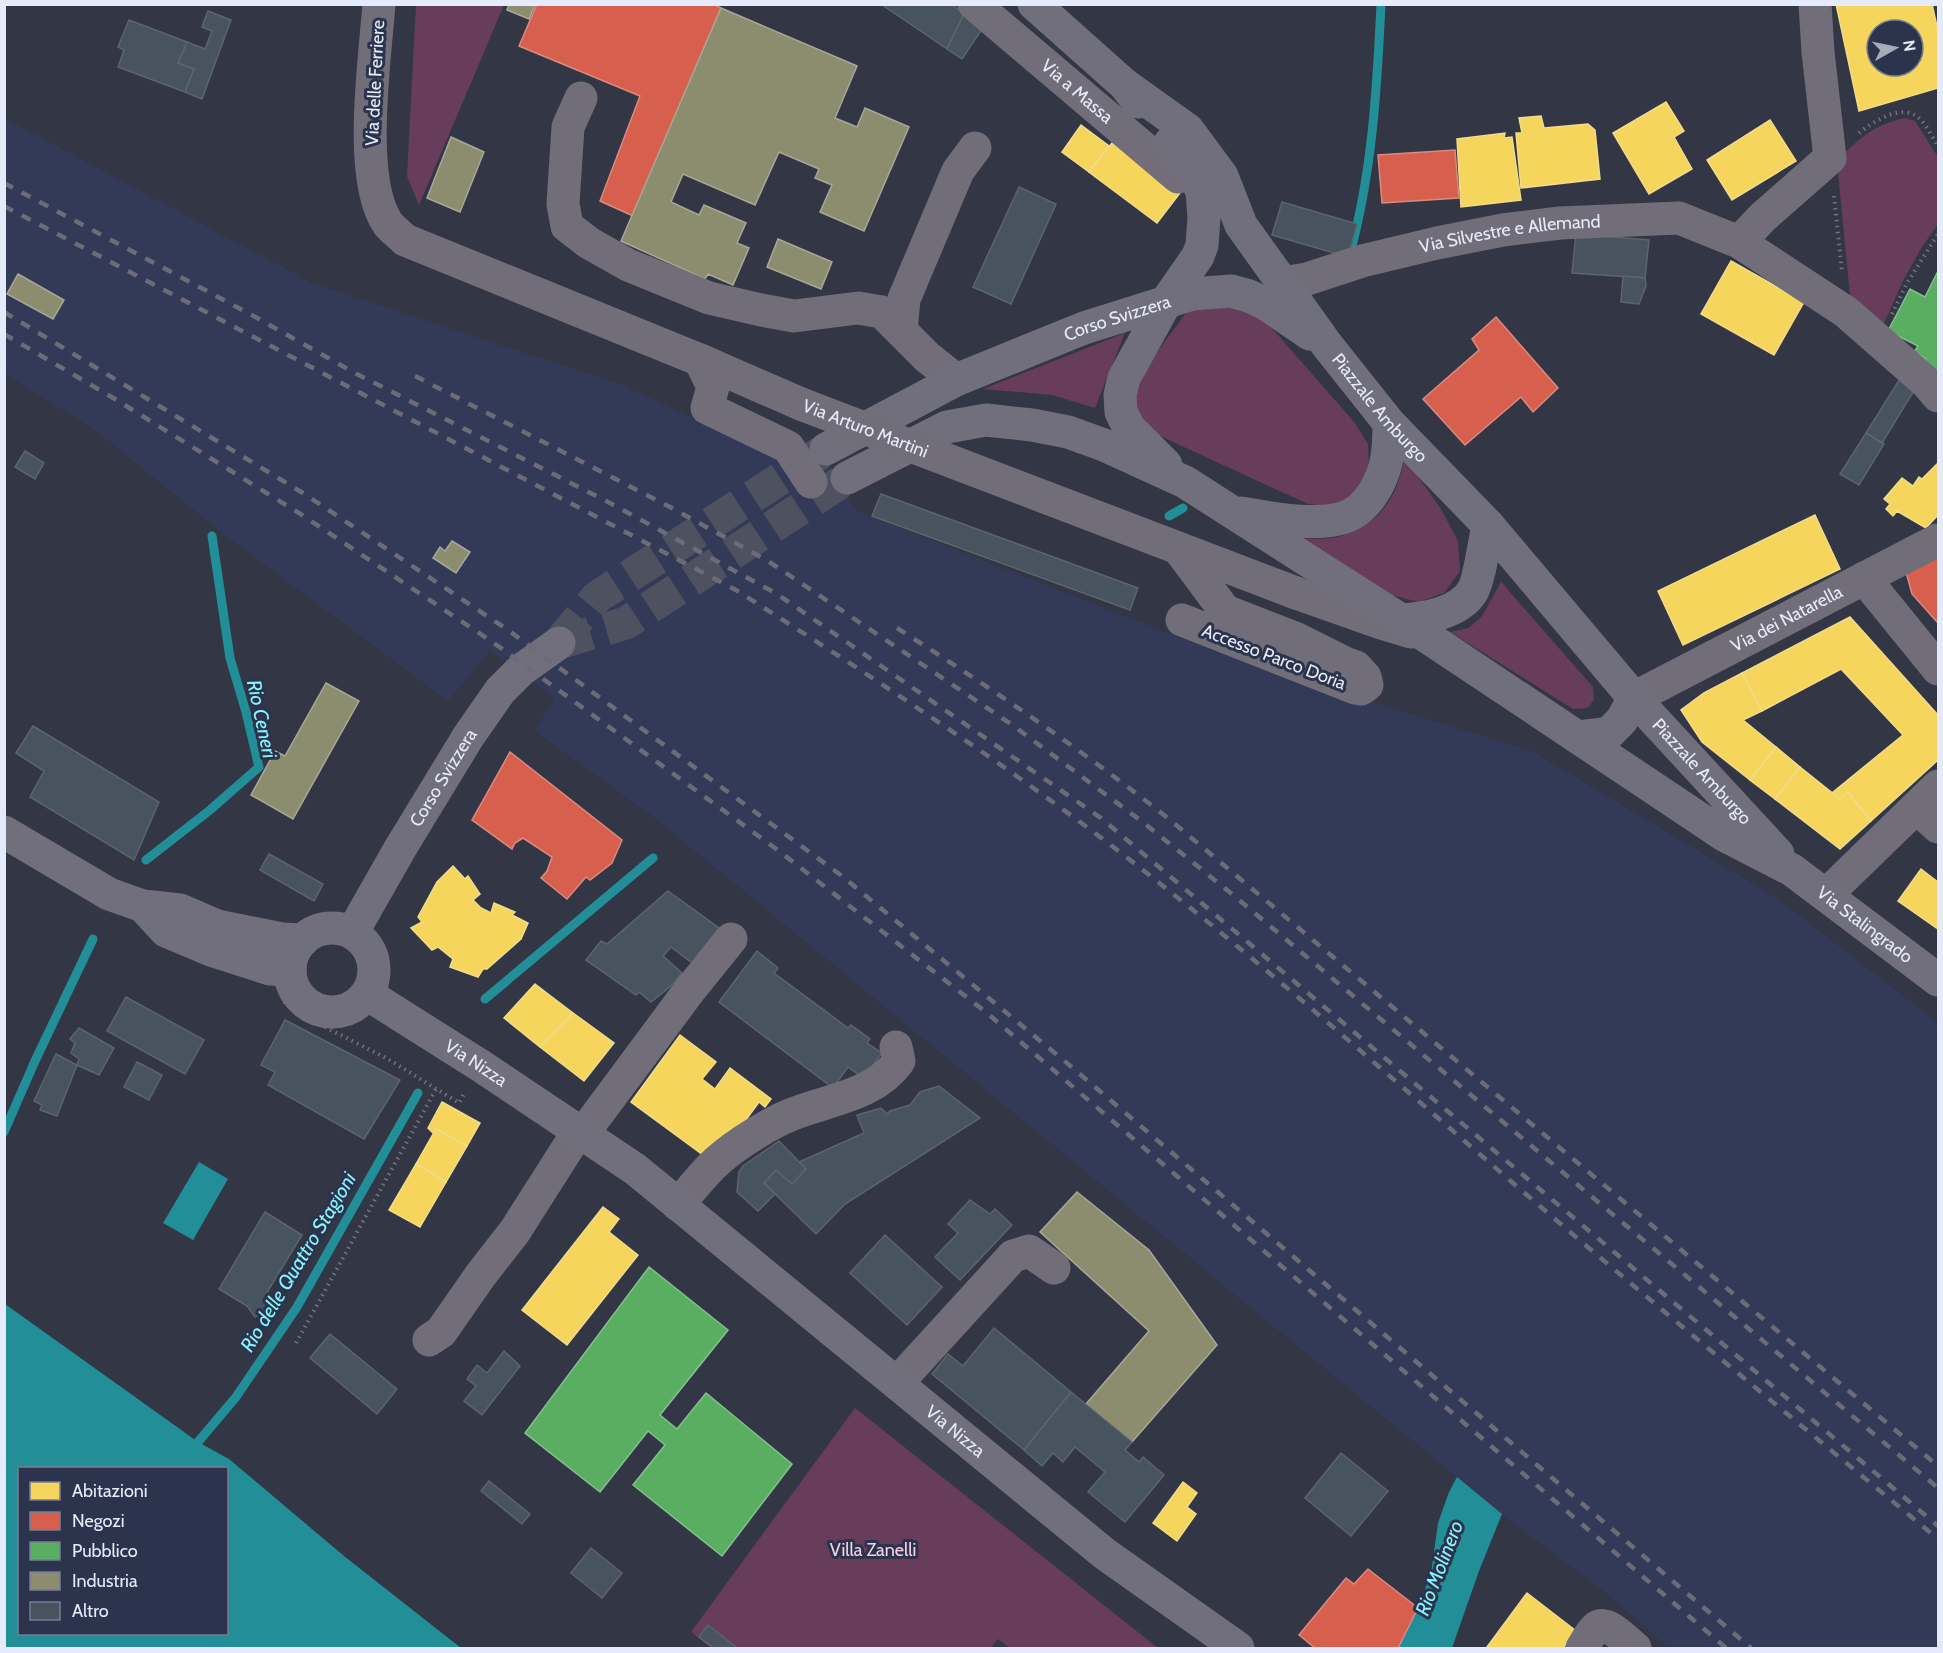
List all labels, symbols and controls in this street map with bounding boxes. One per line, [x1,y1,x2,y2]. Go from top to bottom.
north arrow [1865,18,1925,78]
street label: Via delle Ferriere [361,19,389,147]
text: N [1899,39,1920,53]
street label: Via a Massa [1036,55,1118,128]
street label: Via Silvestre e Allemand [1417,210,1601,258]
street label: Corso Svizzera [1061,290,1174,346]
street label: Piazzale Amburgo [1327,349,1432,467]
street label: Via Arturo Martini [800,395,931,463]
street label: Via dei Natarella [1727,580,1847,657]
street label: Accesso Parco Doria [1199,619,1349,695]
water label: Rio Ceneri [242,677,282,761]
street label: Piazzale Amburgo [1647,714,1756,829]
street label: Corso Svizzera [405,724,482,831]
street label: Via Stalingrado [1812,882,1917,968]
street label: Via Nizza [440,1035,512,1092]
water label: Rio delle Quattro Stagioni [235,1167,361,1356]
street label: Via Nizza [921,1401,990,1462]
legend [18,1467,228,1635]
text: Abitazioni [72,1480,148,1502]
text: Negozi [72,1510,125,1532]
water label: Rio Molinero [1410,1517,1468,1619]
park label: Villa Zanelli [830,1539,916,1561]
text: Pubblico [72,1540,138,1562]
text: Industria [72,1570,138,1592]
text: Altro [72,1600,109,1622]

